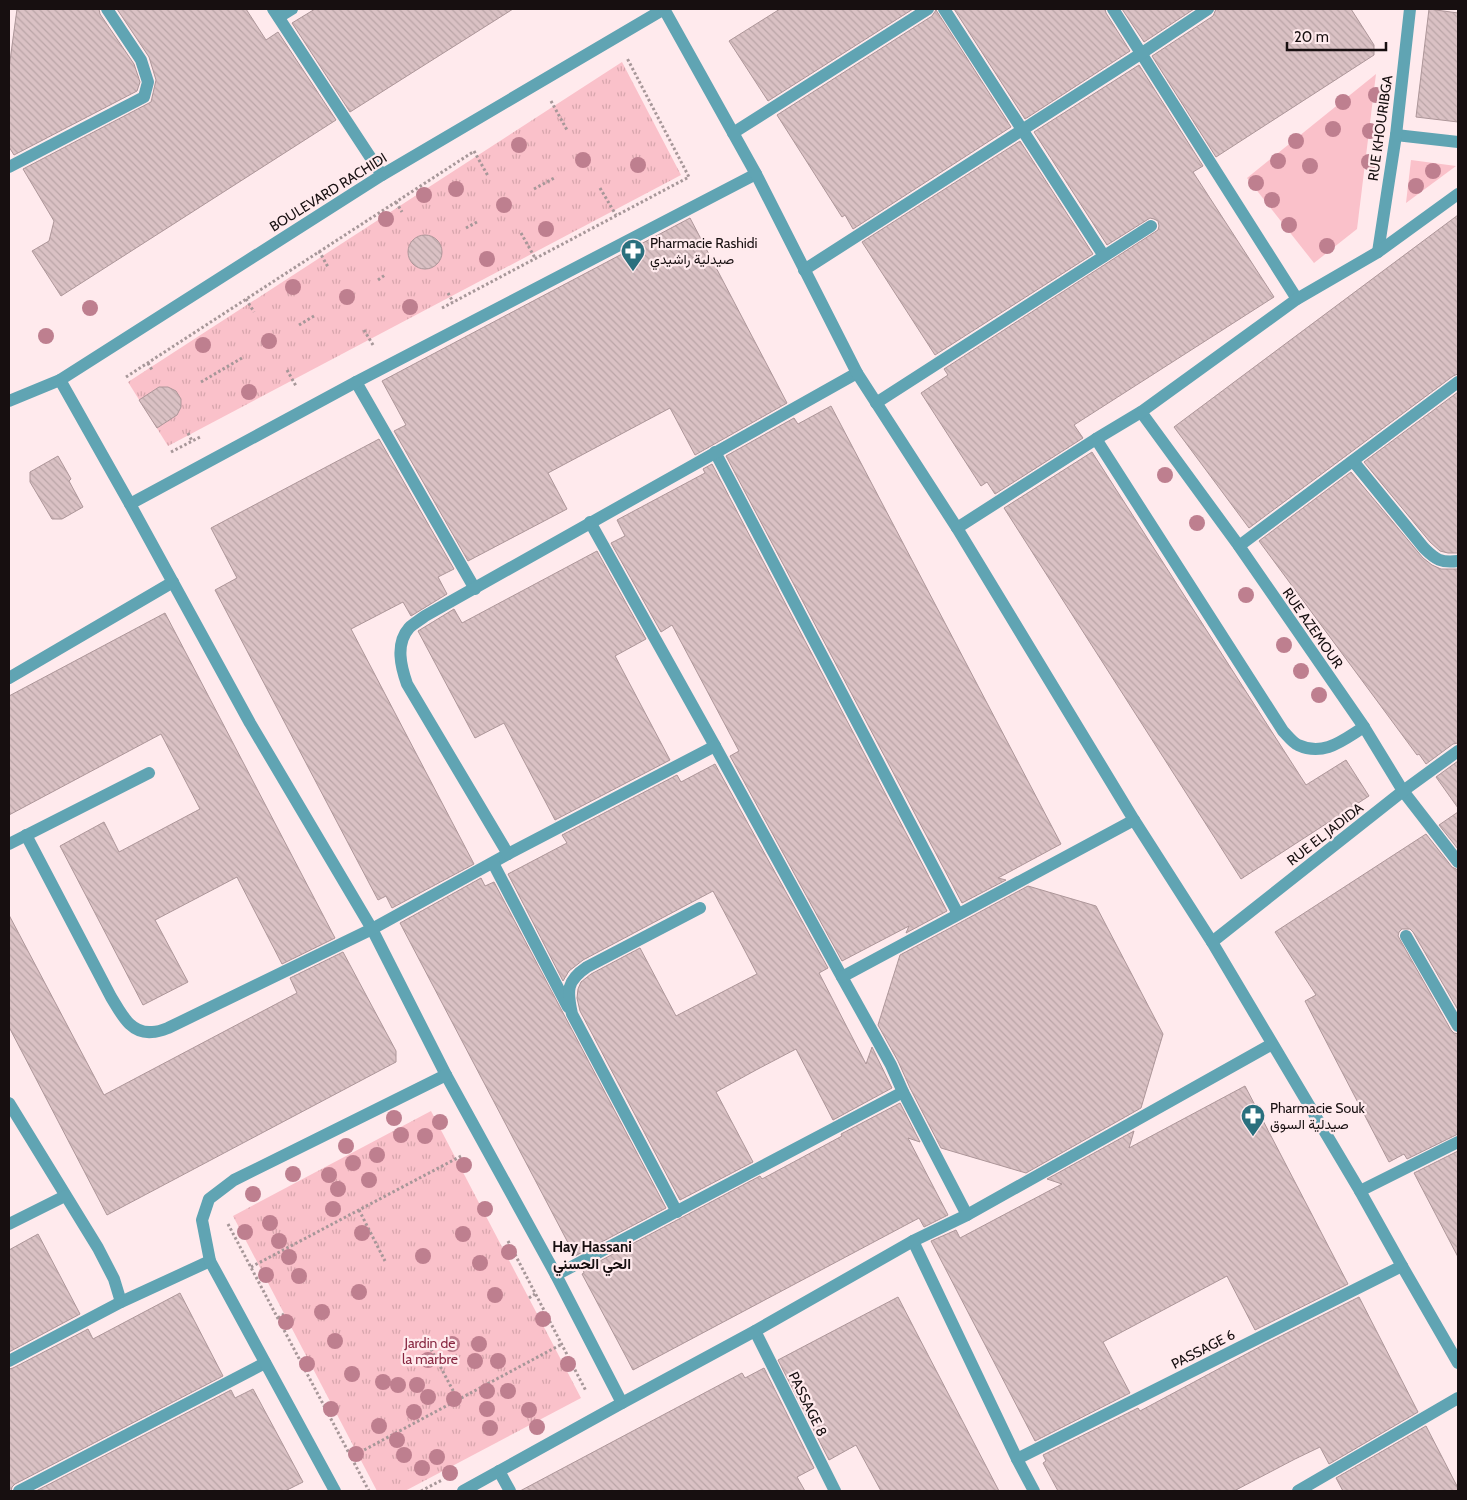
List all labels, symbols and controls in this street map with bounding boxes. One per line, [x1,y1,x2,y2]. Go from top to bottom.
scale bar [1287,20,1386,52]
text: 20 m [1294,28,1329,46]
street label: RUE KHOURIBGA [1364,74,1396,182]
street label: BOULEVARD RACHIDI [266,149,390,235]
place label: Pharmacie Rashidi صيدلية راشيدي [650,234,758,271]
pharmacy icon: Pharmacie Rashidi صيدلية راشيدي [620,238,646,272]
street label: RUE AZEMOUR [1279,584,1348,672]
street label: RUE EL JADIDA [1283,798,1367,869]
place label: Pharmacie Souk صيدلية السوق [1270,1099,1366,1133]
pharmacy icon: Pharmacie Souk صيدلية السوق [1240,1103,1266,1137]
district label: Hay Hassani الحي الحسني [552,1238,632,1277]
street label: PASSAGE 6 [1168,1325,1238,1373]
park label: Jardin de la marbre [402,1334,458,1368]
street label: PASSAGE 8 [785,1369,831,1439]

